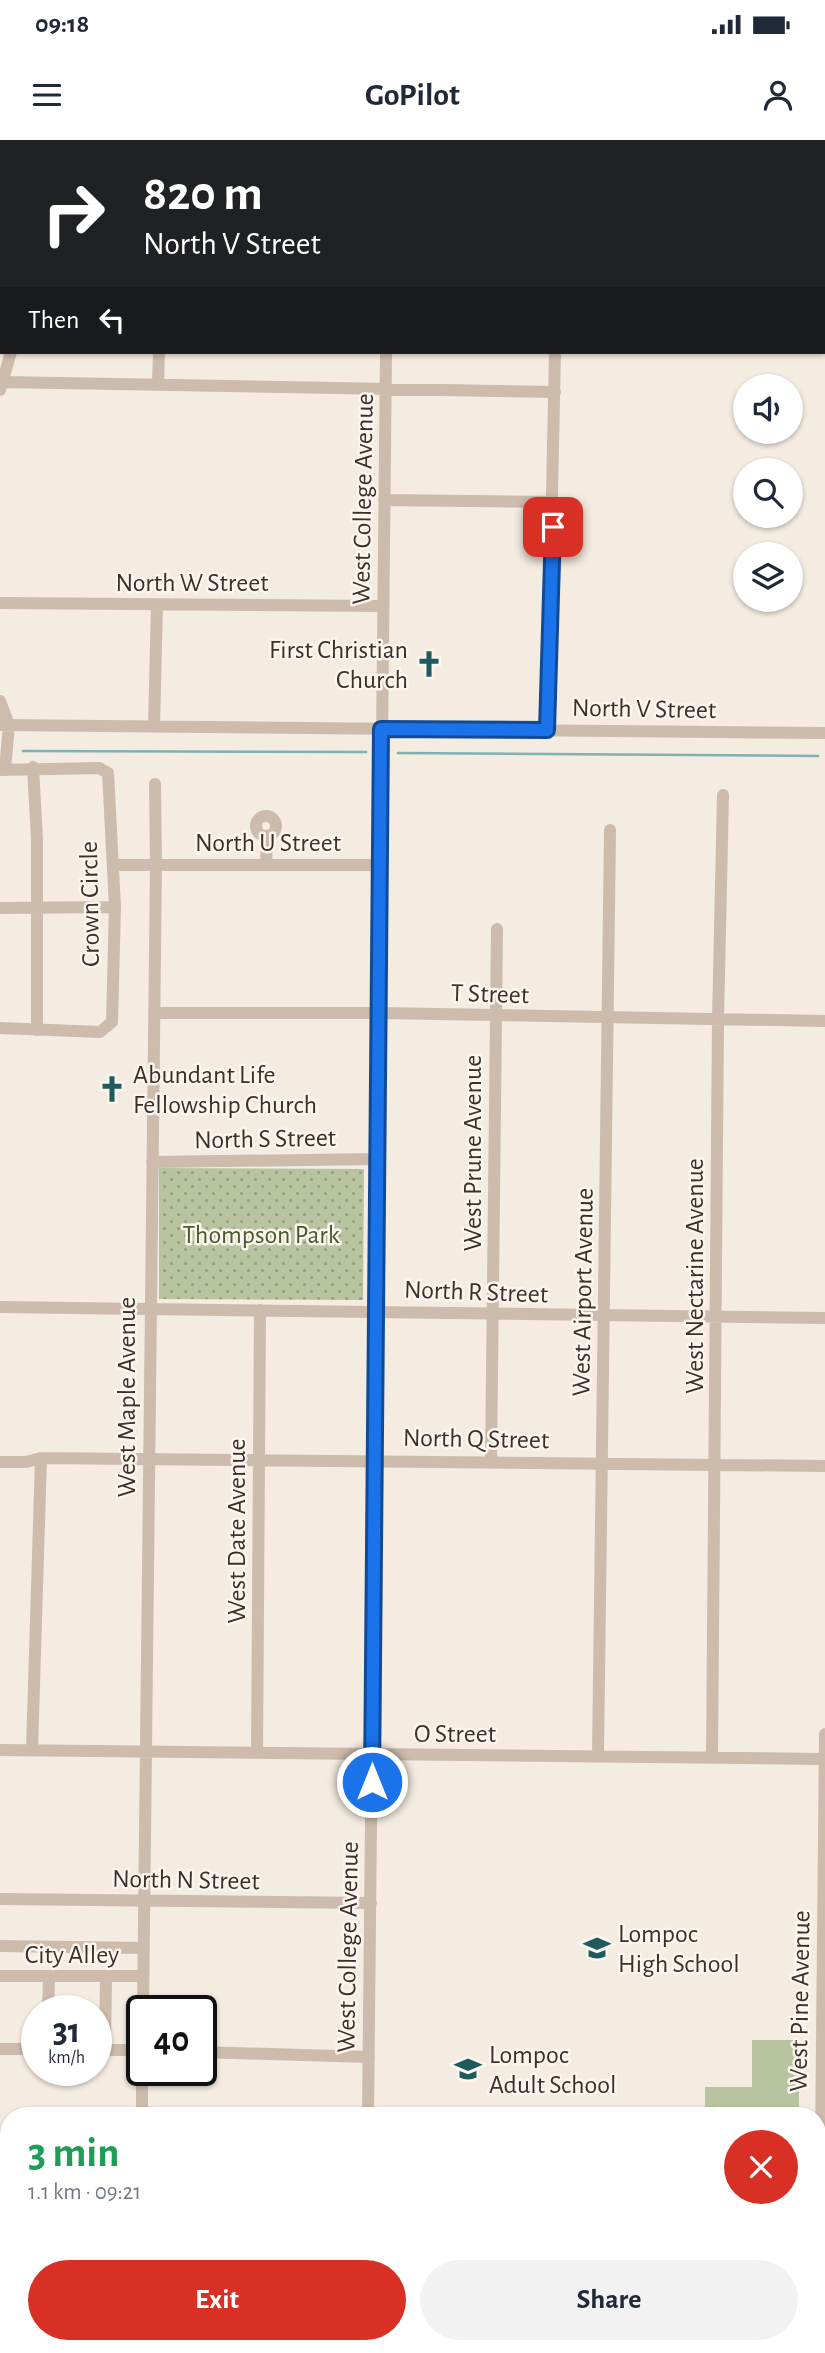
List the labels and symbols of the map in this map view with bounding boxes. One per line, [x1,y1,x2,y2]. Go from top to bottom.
street label: West College Avenue [348,393,378,605]
pin [523,497,583,557]
street label: North W Street [116,570,268,596]
place label: First Christian Church [269,637,408,693]
church icon: First Christian Church [414,649,444,679]
street label: North V Street [572,695,716,723]
street label: North U Street [195,830,341,856]
street label: Crown Circle [76,841,104,967]
street label: T Street [450,980,530,1008]
street label: West Prune Avenue [460,1055,486,1251]
place label: Abundant Life Fellowship Church [133,1062,317,1118]
church icon: Abundant Life Fellowship Church [97,1074,127,1104]
street label: North S Street [194,1125,336,1153]
street label: West Nectarine Avenue [682,1158,708,1394]
street label: West Airport Avenue [568,1188,598,1396]
park label: Thompson Park [182,1222,340,1248]
street label: North R Street [403,1276,548,1308]
street label: West Maple Avenue [114,1297,140,1497]
street label: North Q Street [403,1425,549,1453]
street label: West Date Avenue [224,1438,250,1624]
street label: O Street [414,1721,496,1747]
position arrow [335,1745,409,1819]
street label: West College Avenue [333,1841,363,2053]
street label: North N Street [112,1866,260,1894]
street label: West Pine Avenue [785,1910,815,2092]
place label: Lompoc High School [618,1921,740,1977]
school or university icon: Lompoc High School [582,1933,612,1963]
street label: City Alley [25,1942,119,1968]
speed limit sign: 40 [126,1995,217,2086]
place label: Lompoc Adult School [489,2042,617,2098]
school or university icon: Lompoc Adult School [453,2054,483,2084]

